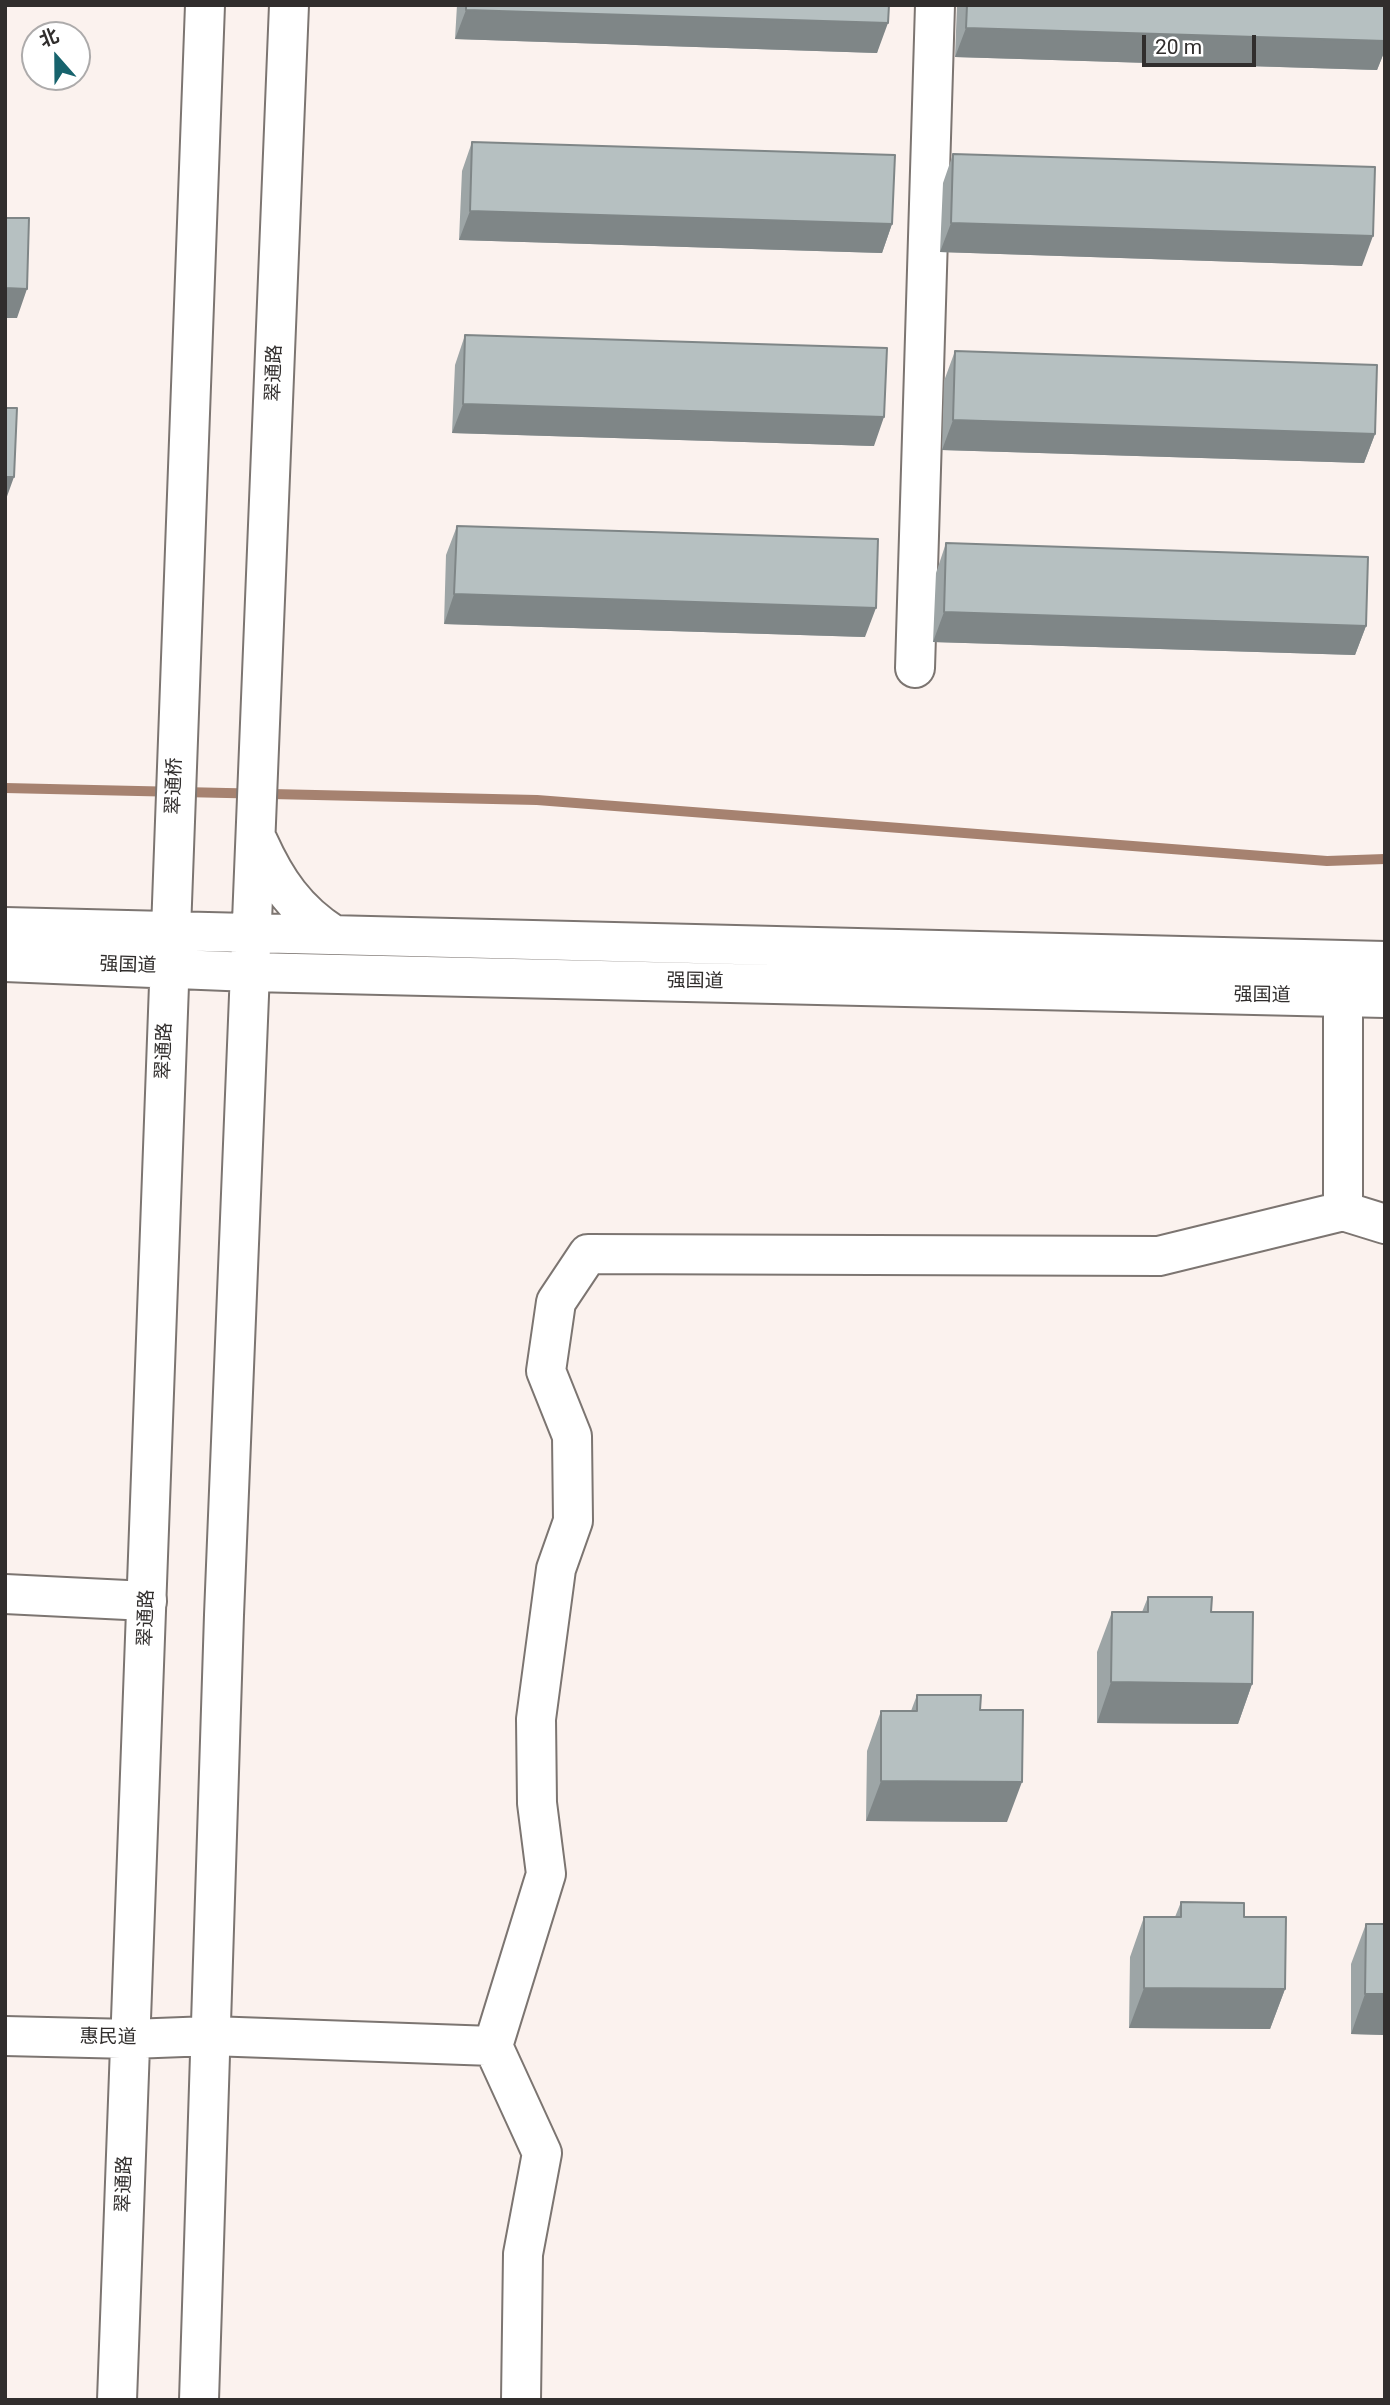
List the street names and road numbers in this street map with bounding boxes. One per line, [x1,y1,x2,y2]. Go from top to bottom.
street label: 翠通路 [263,344,287,402]
street label: 翠通桥 [163,757,187,815]
street label: 强国道 [99,954,157,978]
street label: 强国道 [666,970,724,994]
street label: 强国道 [1233,984,1291,1008]
street label: 翠通路 [153,1022,177,1080]
street label: 翠通路 [135,1589,159,1647]
street label: 惠民道 [79,2026,137,2050]
street label: 翠通路 [113,2155,137,2213]

